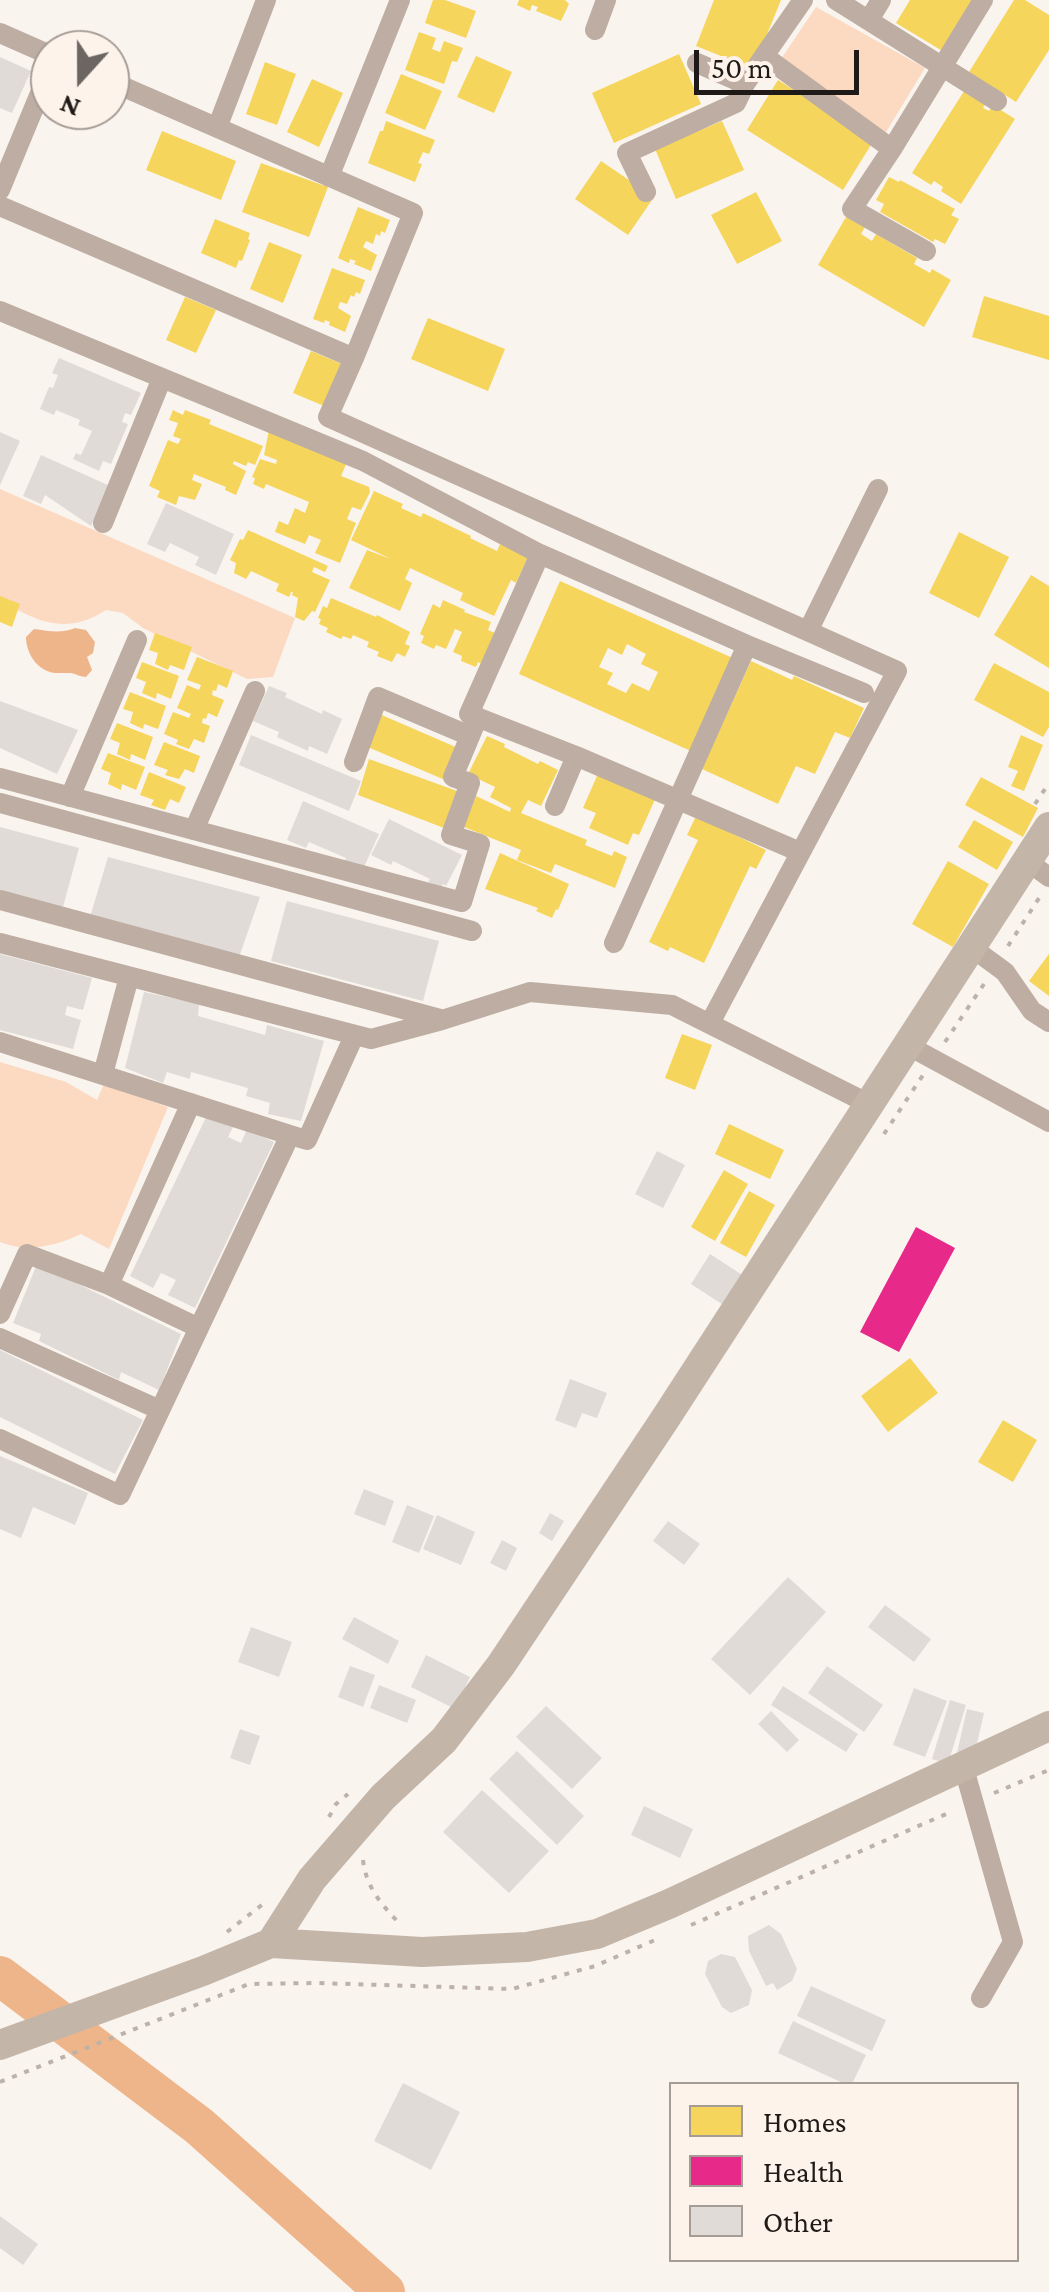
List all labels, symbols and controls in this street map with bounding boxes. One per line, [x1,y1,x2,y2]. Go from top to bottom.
north arrow [30,30,130,130]
scale bar [699,30,864,92]
text: 50 m [711,51,772,84]
text: N [55,89,84,124]
legend [669,2082,1019,2262]
text: Homes [763,2105,847,2138]
text: Health [763,2155,844,2188]
text: Other [763,2205,833,2238]

